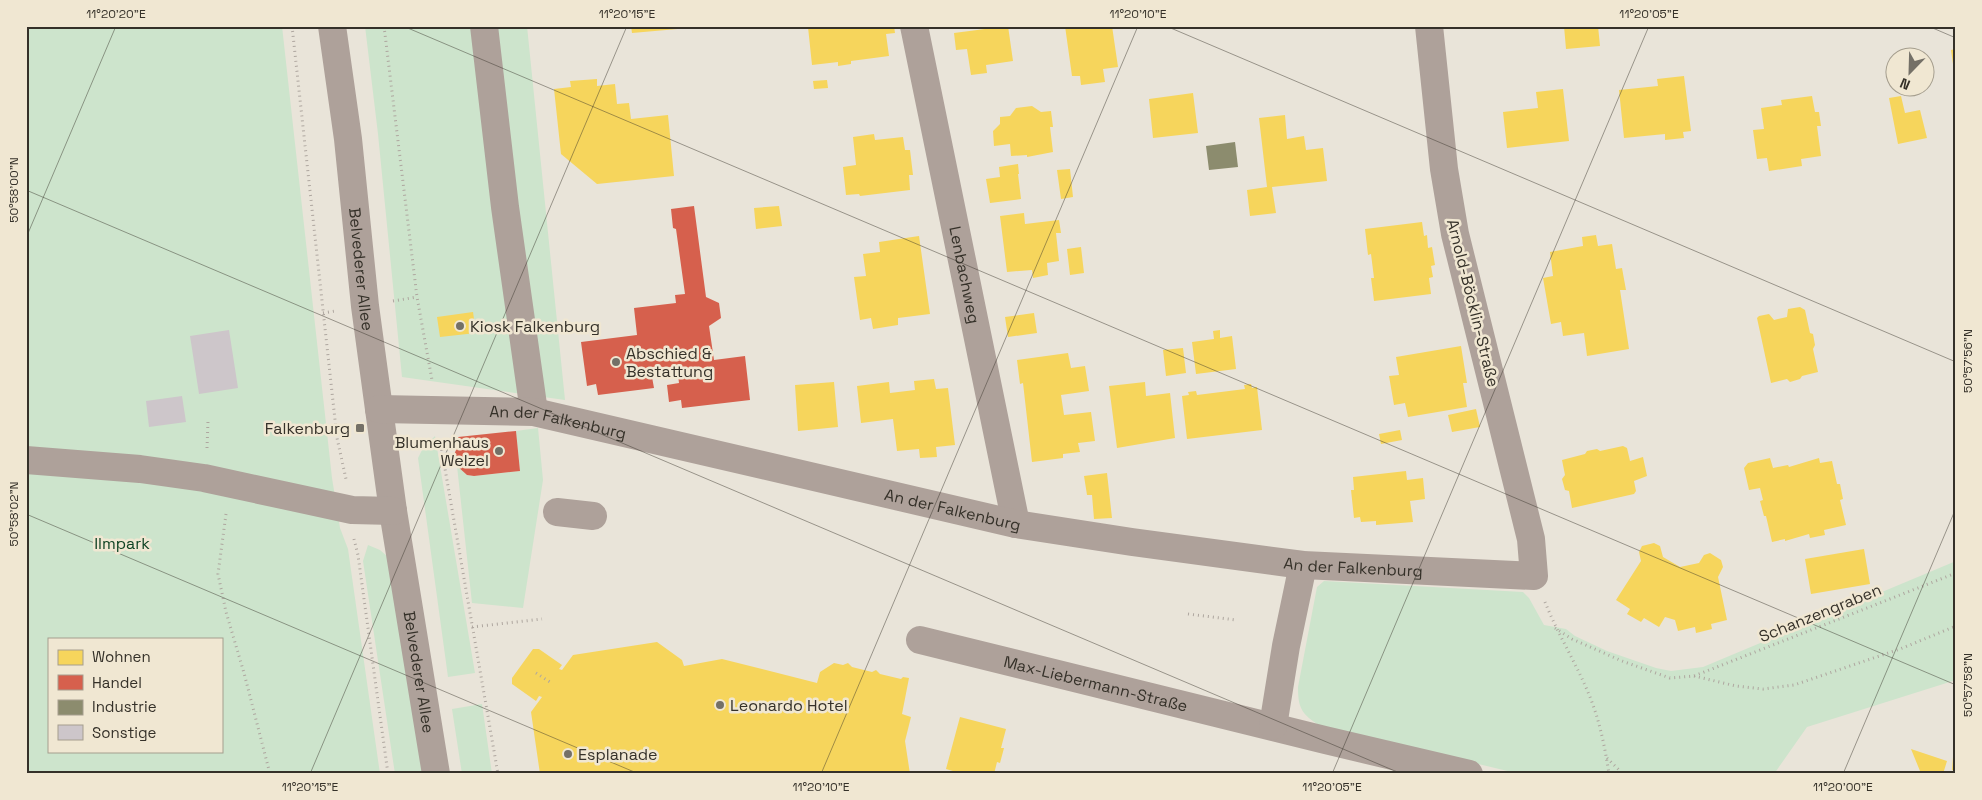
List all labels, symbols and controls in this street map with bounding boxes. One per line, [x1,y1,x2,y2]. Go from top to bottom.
text: 11°20'20"E [86,6,146,22]
text: 11°20'15"E [599,6,656,22]
text: 11°20'10"E [1109,6,1167,22]
text: 11°20'05"E [1619,6,1679,22]
north arrow [1884,48,1934,98]
text: N [1897,74,1913,94]
text: 50°58'00"N [6,157,22,223]
street label: Belvederer Allee [345,207,379,332]
street label: Arnold-Böcklin-Straße [1442,217,1504,389]
street label: Lenbachweg [945,224,985,325]
place label: Kiosk Falkenburg [470,316,600,337]
marker: Kiosk Falkenburg [454,320,466,332]
text: 50°57'56"N [1960,329,1976,393]
place label: Abschied & Bestattung [626,343,713,382]
marker: Abschied & Bestattung [610,356,622,368]
street label: An der Falkenburg [489,401,629,444]
place label: Falkenburg [265,418,350,439]
marker: Falkenburg [354,422,366,434]
place label: Blumenhaus Welzel [395,432,489,471]
marker: Blumenhaus Welzel [493,445,505,457]
text: 50°58'02"N [6,481,22,547]
street label: An der Falkenburg [883,483,1023,535]
park label: Ilmpark [94,533,150,554]
street label: An der Falkenburg [1282,552,1423,581]
street label: Schanzengraben [1756,579,1884,647]
street label: Belvederer Allee [399,609,440,735]
legend [48,638,222,752]
text: Wohnen [92,647,151,666]
street label: Max-Liebermann-Straße [1002,651,1190,716]
text: 50°57'58"N [1960,653,1976,717]
text: Handel [92,673,142,692]
place label: Leonardo Hotel [730,695,848,716]
text: Industrie [92,697,157,716]
marker: Leonardo Hotel [714,699,726,711]
text: Sonstige [92,723,157,742]
place label: Esplanade [578,744,657,765]
marker: Esplanade [562,748,574,760]
text: 11°20'15"E [282,779,339,795]
text: 11°20'10"E [792,779,850,795]
text: 11°20'05"E [1302,779,1362,795]
text: 11°20'00"E [1813,779,1873,795]

